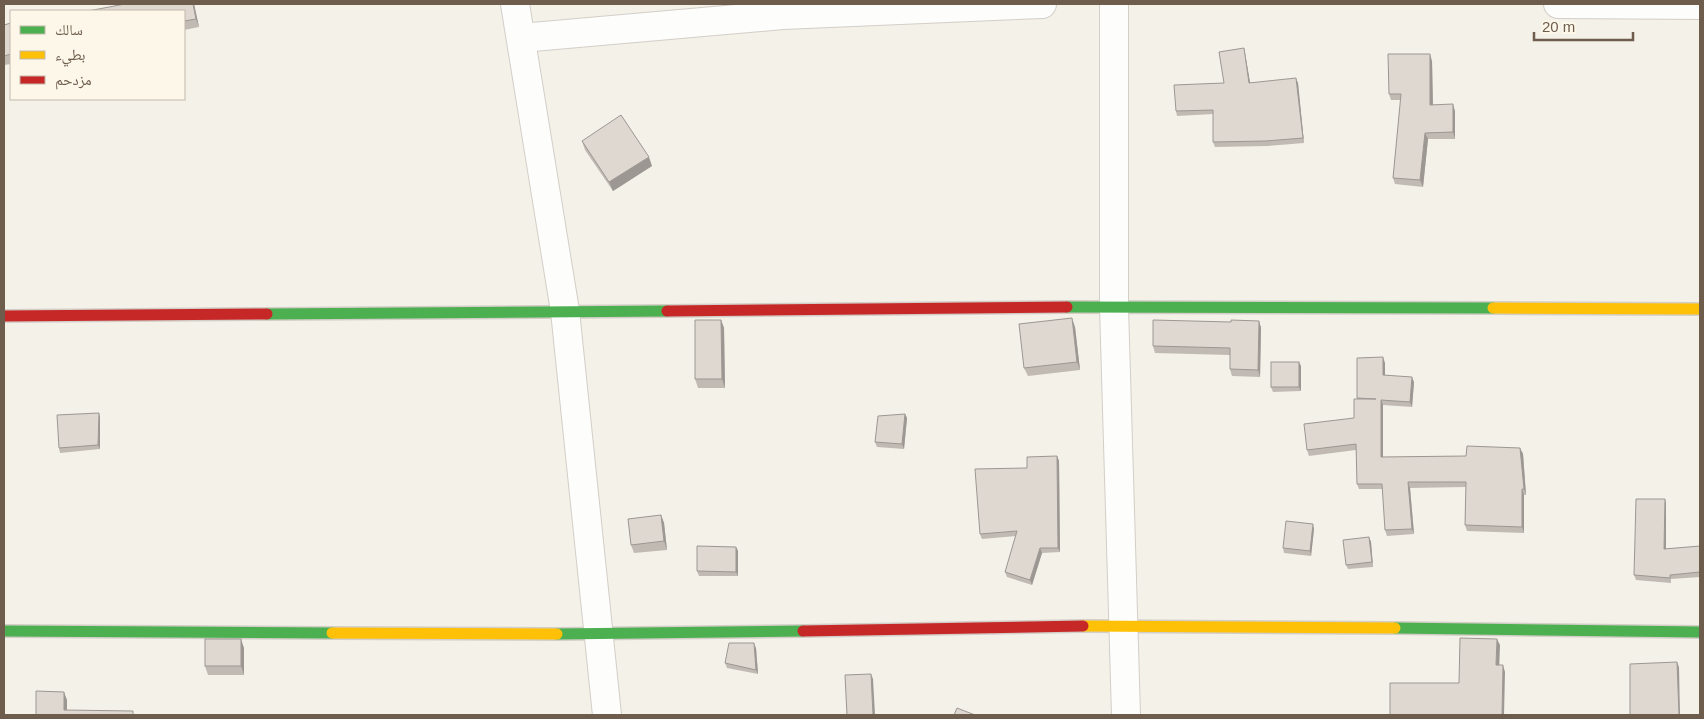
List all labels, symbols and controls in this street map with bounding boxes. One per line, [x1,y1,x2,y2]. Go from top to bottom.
legend [10,10,185,100]
scale bar [1534,10,1633,42]
text: 20 m [1542,18,1575,35]
text: سالك [55,21,83,38]
text: بطيء [55,46,85,67]
text: مزدحم [55,71,92,90]

